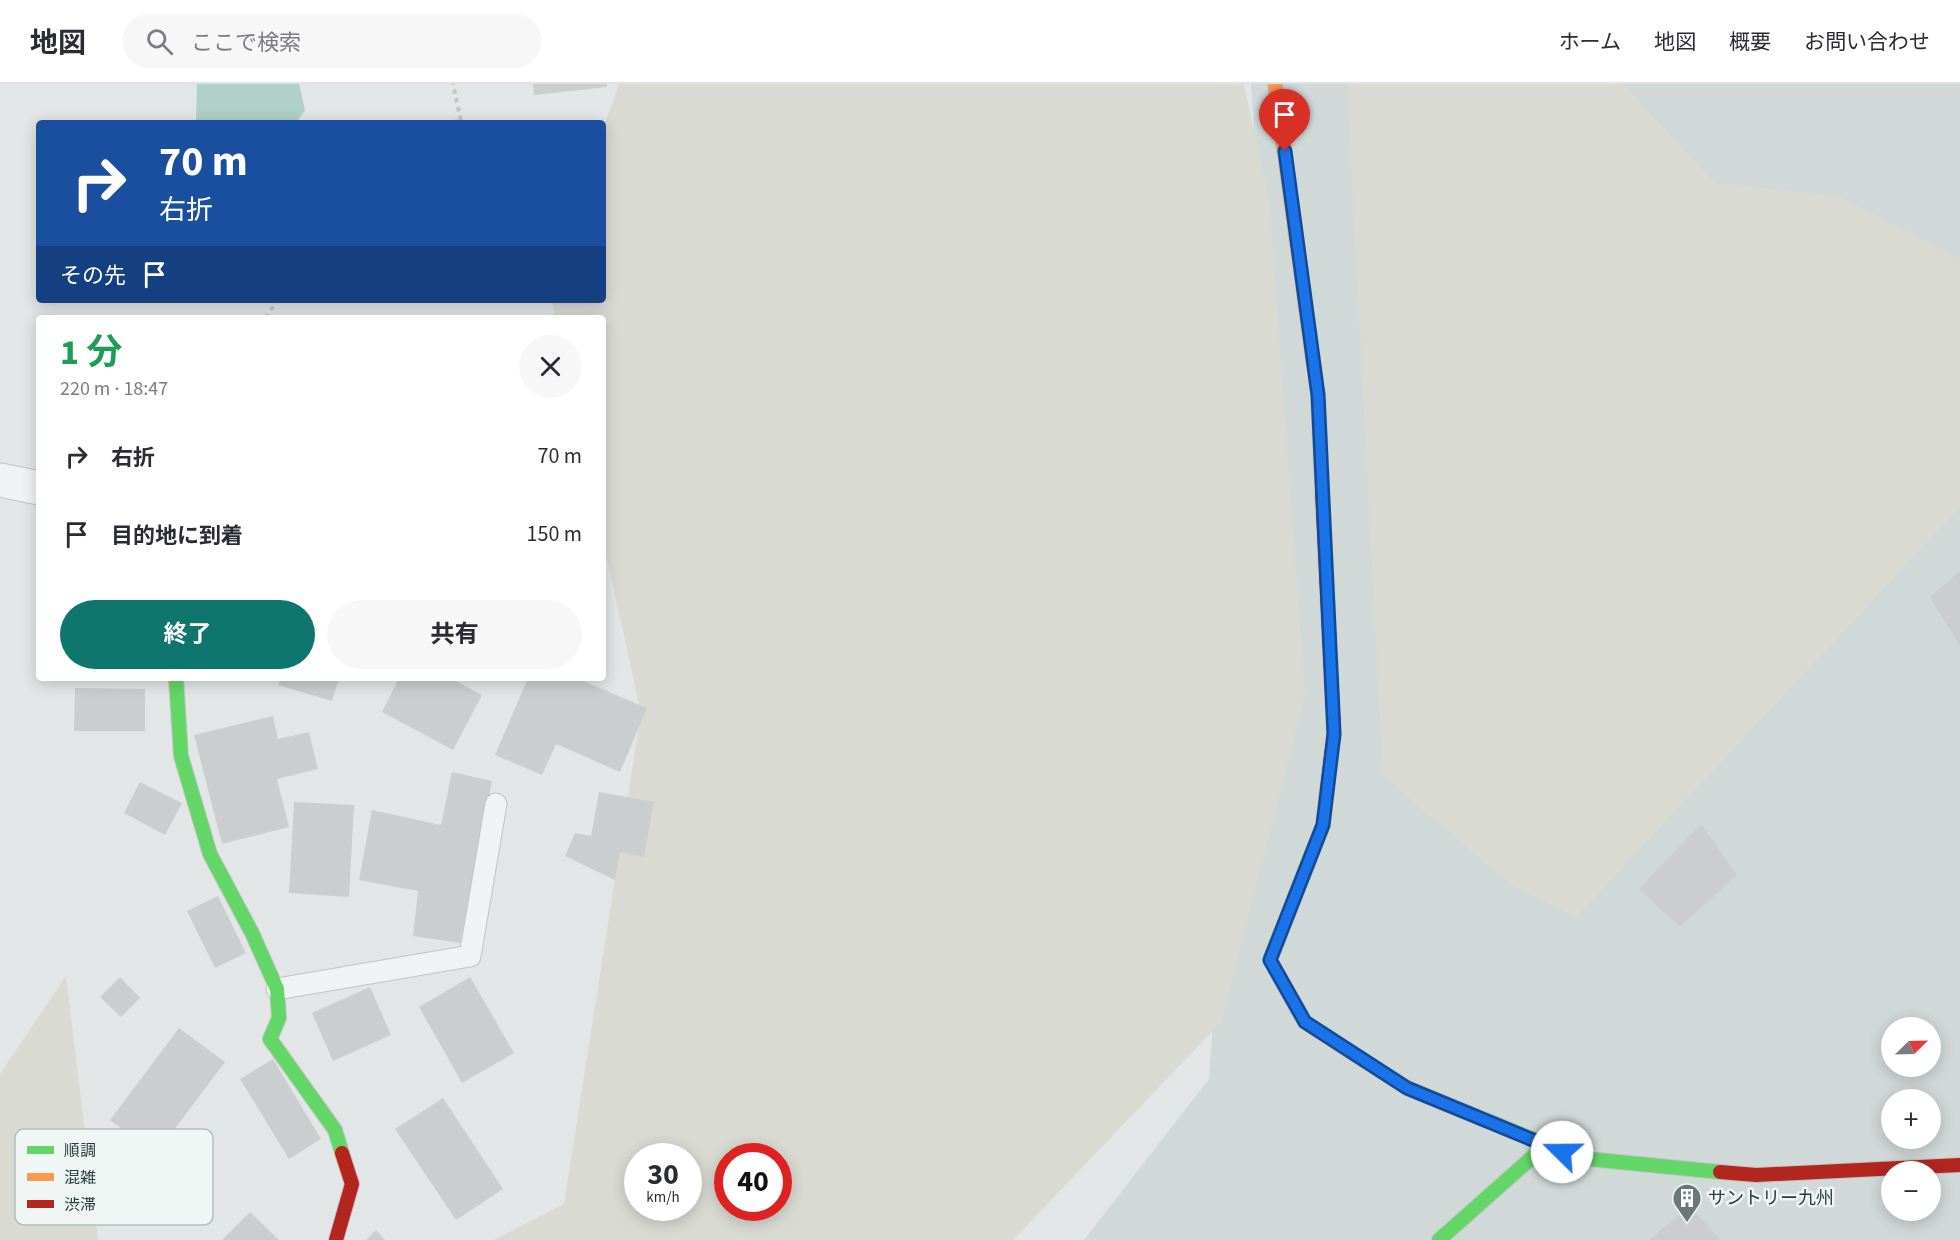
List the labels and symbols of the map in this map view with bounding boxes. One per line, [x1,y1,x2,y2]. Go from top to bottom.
pin [1259,89,1310,151]
north arrow [1881,1017,1941,1077]
position arrow [1530,1120,1594,1184]
legend [15,1129,213,1225]
text: 順調 [64,1140,96,1162]
speed limit sign: 40 [714,1143,792,1221]
text: 混雑 [64,1167,96,1189]
building icon: サントリー九州 [1671,1182,1703,1224]
place label: サントリー九州 [1708,1186,1834,1211]
text: 渋滞 [64,1194,96,1216]

